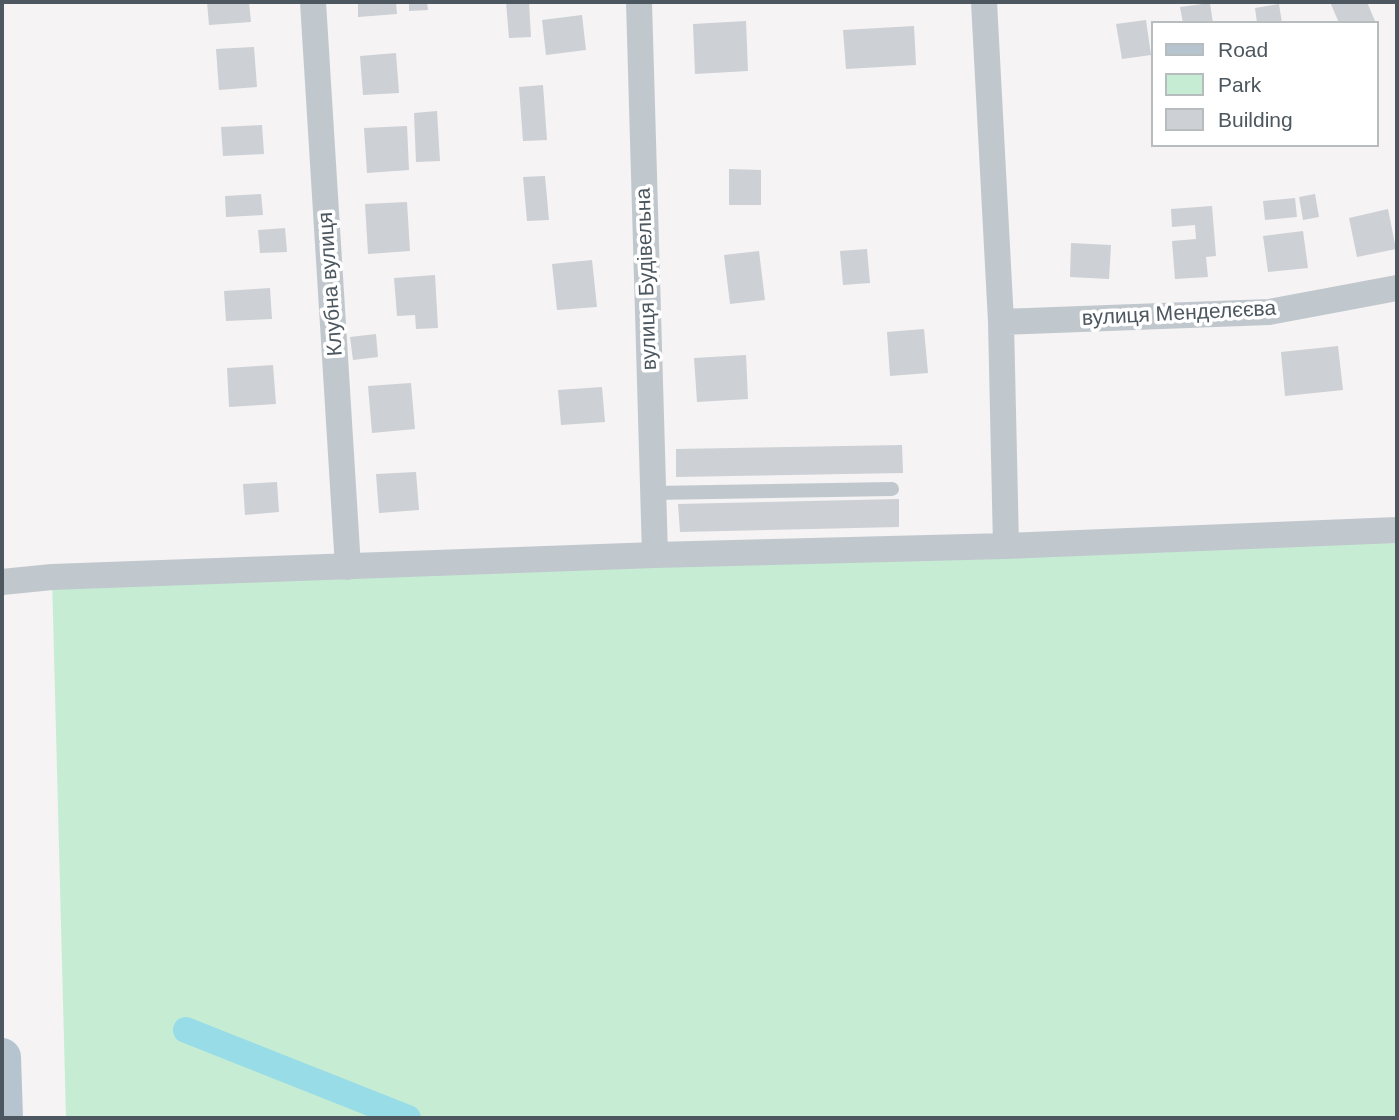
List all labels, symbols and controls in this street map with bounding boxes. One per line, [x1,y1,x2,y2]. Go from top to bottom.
legend [1150,21,1378,147]
text: Road [1218,38,1268,61]
text: Park [1218,73,1261,96]
text: Building [1218,108,1293,131]
street label: вулиця Будівельна [631,187,663,371]
street label: Клубна вулиця [313,211,349,357]
street label: вулиця Менделєєва [1081,296,1277,332]

